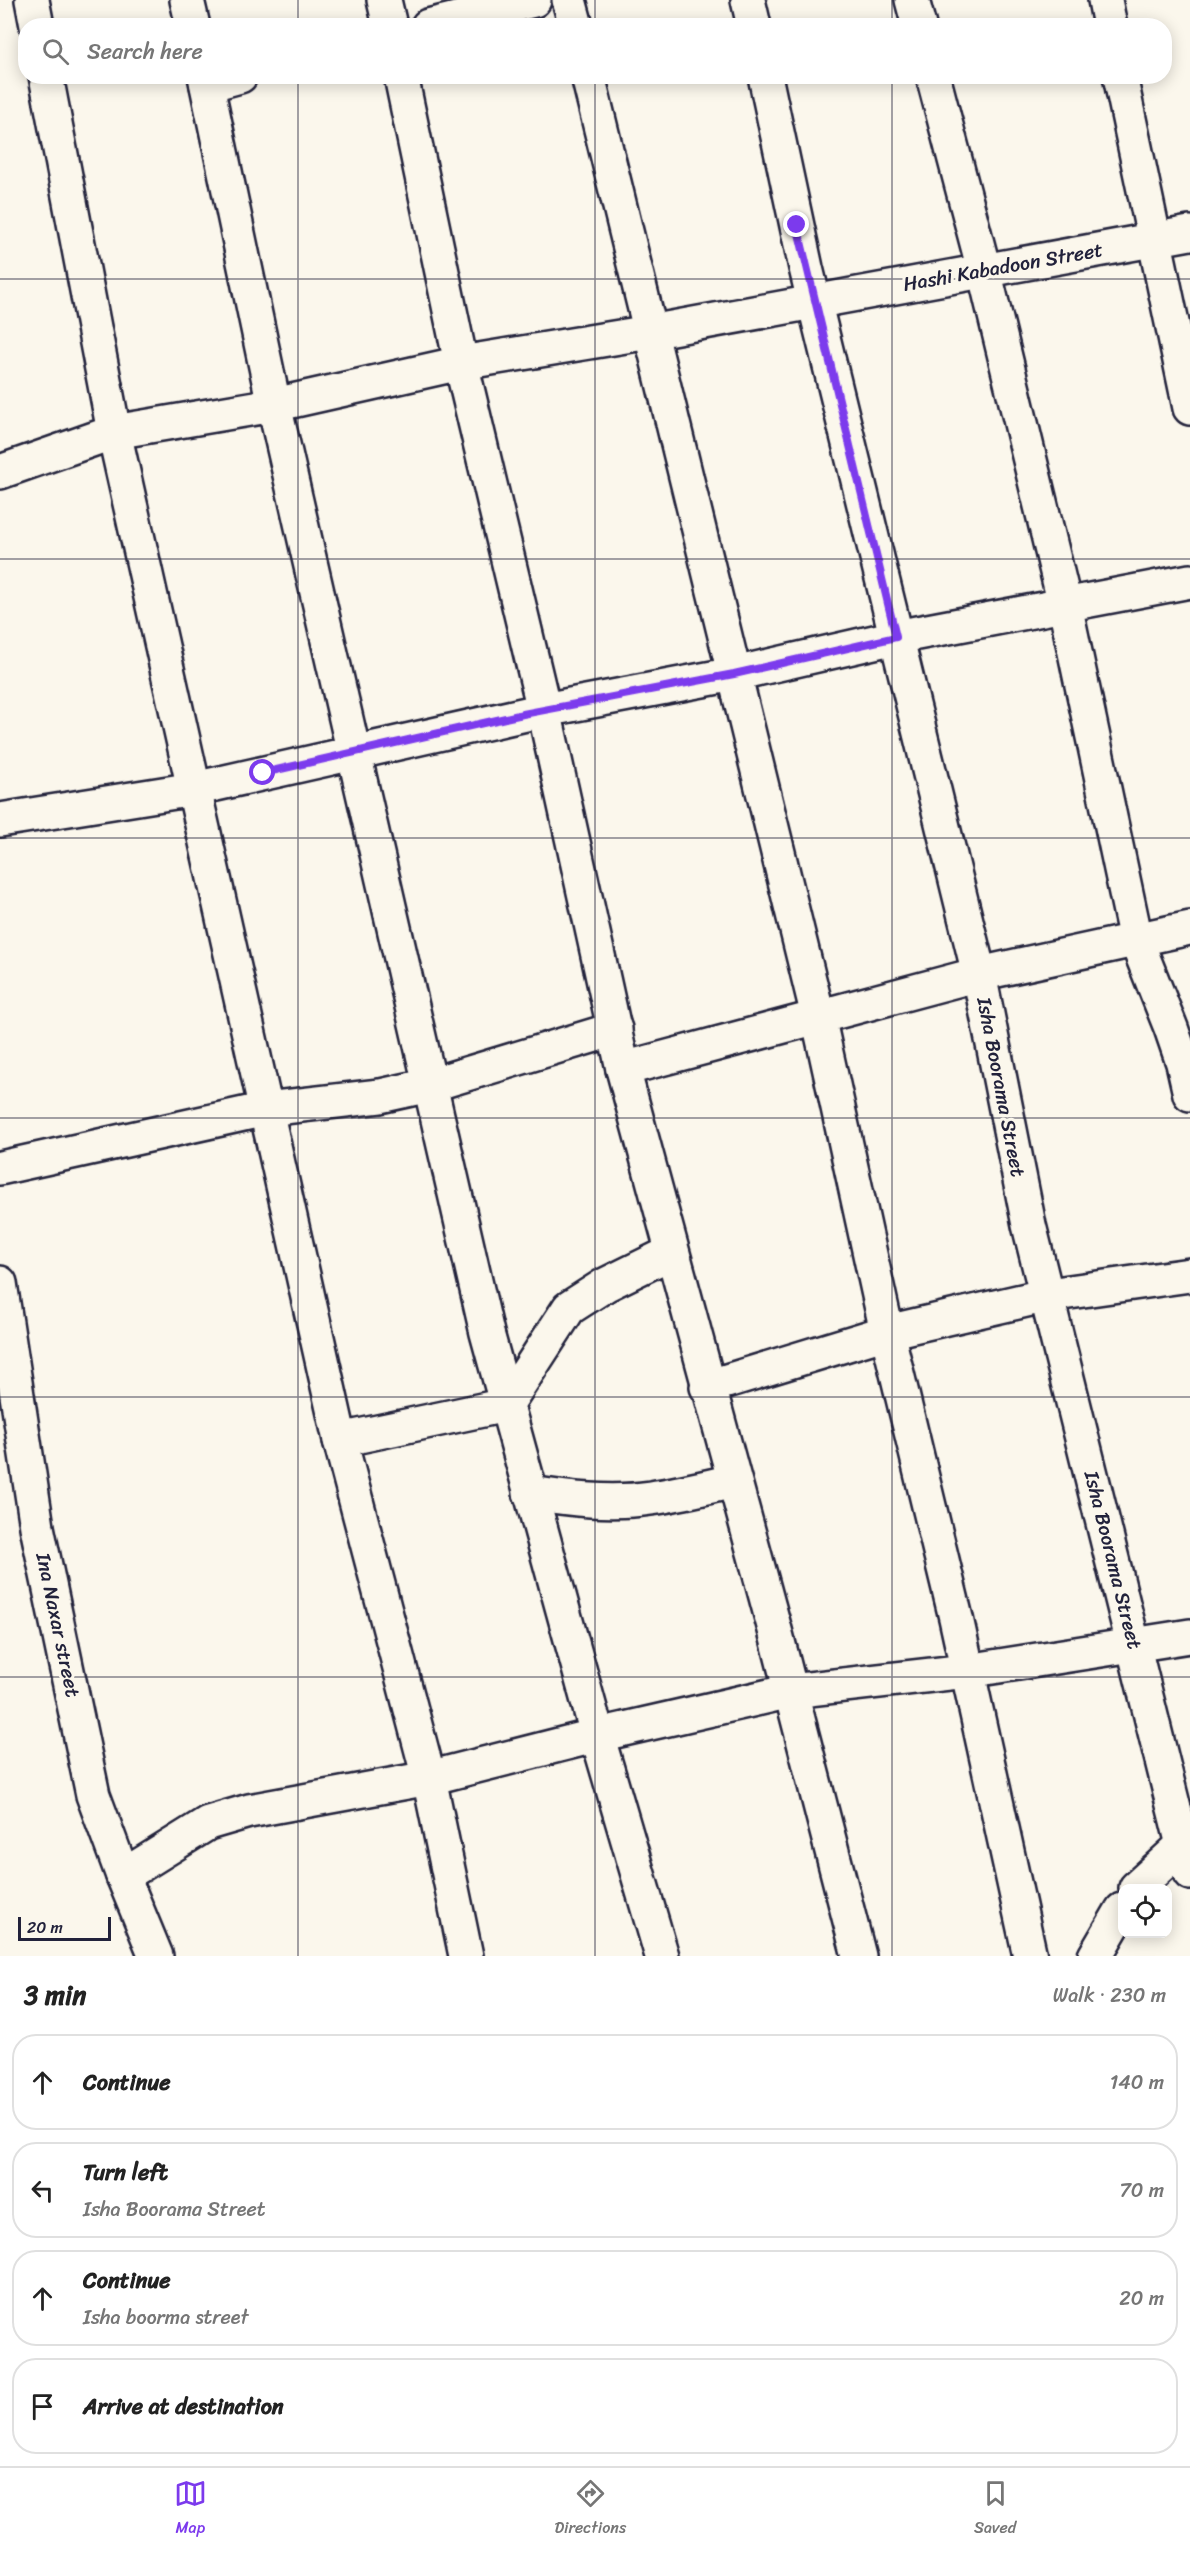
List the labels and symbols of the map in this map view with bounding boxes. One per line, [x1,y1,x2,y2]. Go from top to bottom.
route end [783,211,809,237]
street label: Hashi Kabadoon Street [900,232,1106,302]
route start [249,759,275,785]
street label: Isha Boorama Street [966,993,1036,1180]
street label: Isha Boorama Street [1074,1466,1152,1653]
street label: Ina Naxar street [25,1549,90,1701]
scale bar [18,1914,111,1942]

